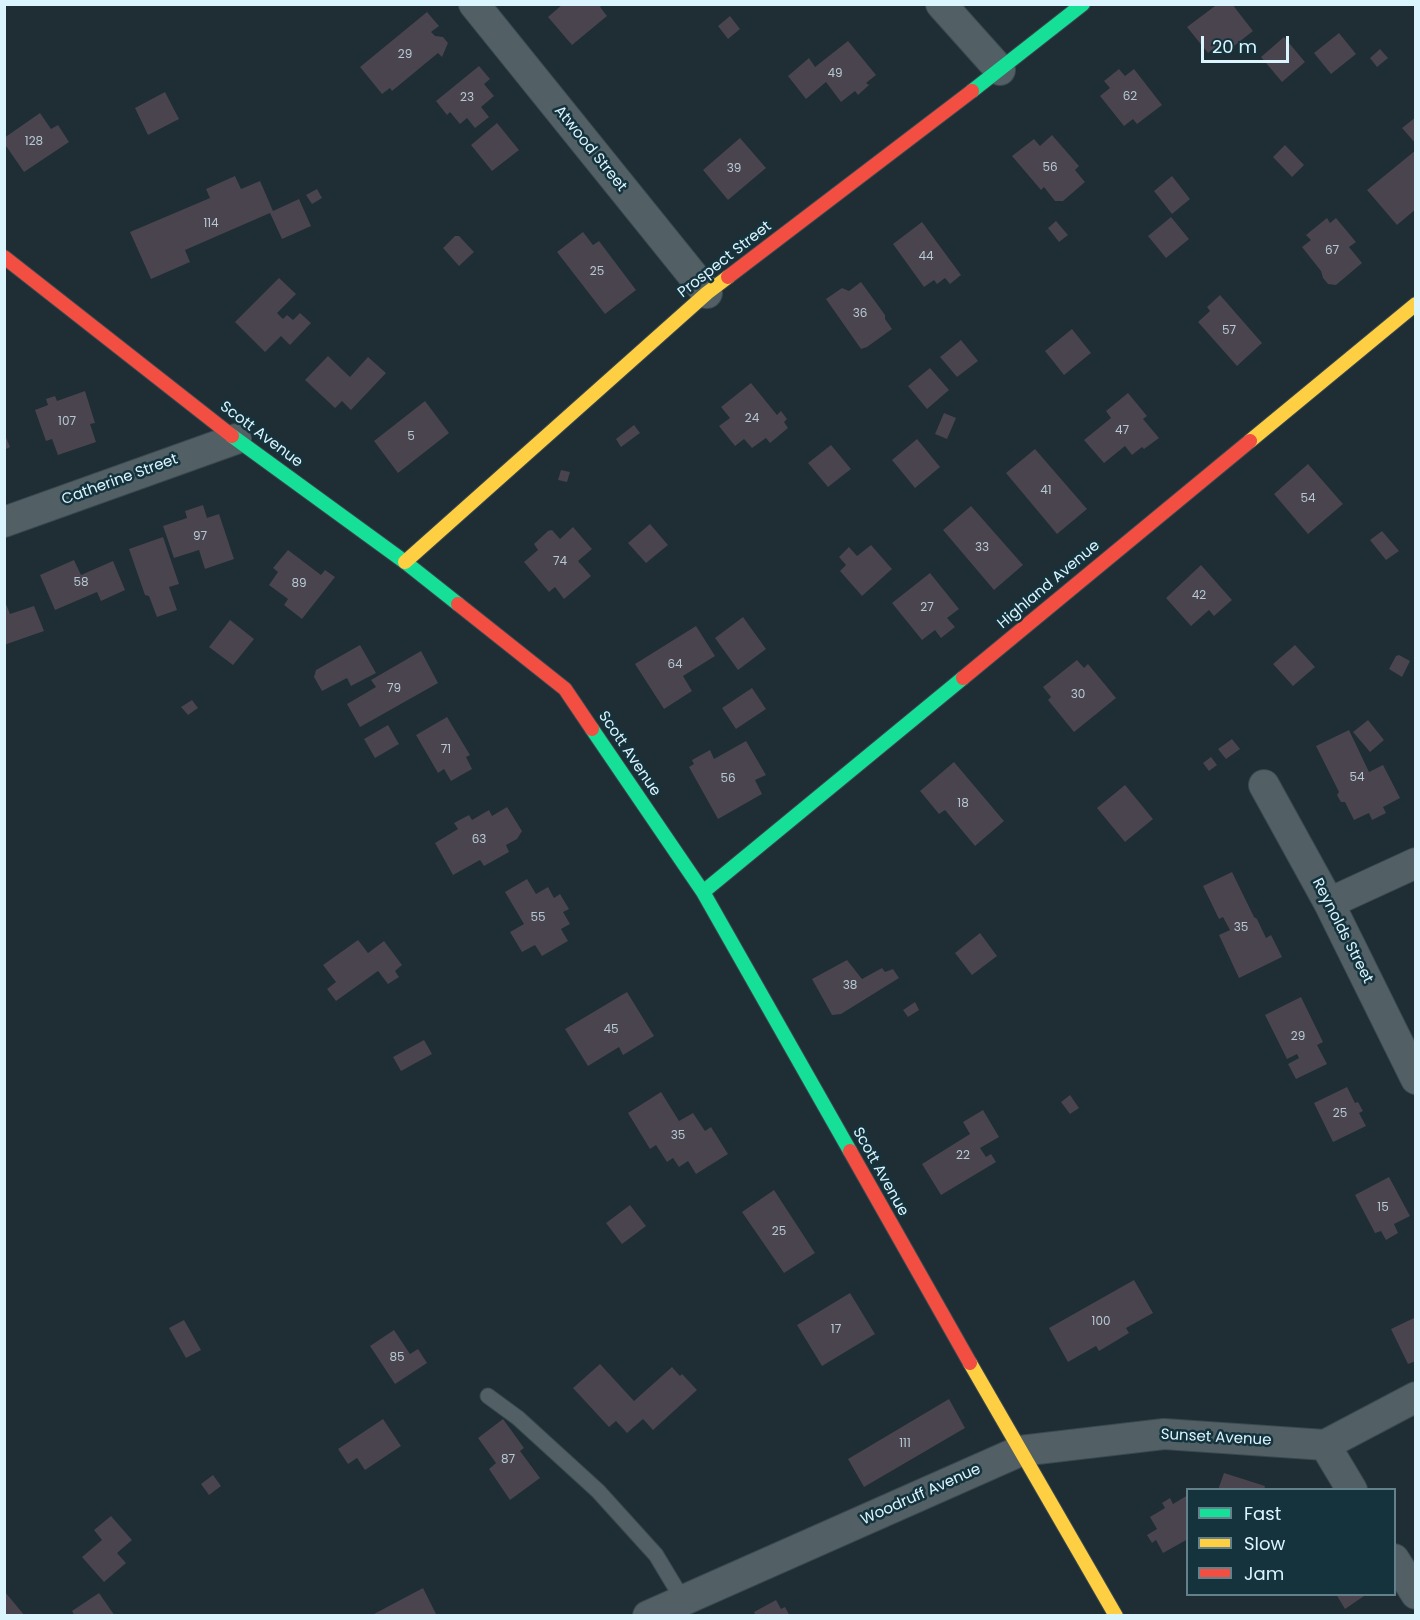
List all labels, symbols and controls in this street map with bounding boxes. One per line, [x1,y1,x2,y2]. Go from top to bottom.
scale bar [1204,24,1292,62]
text: 20 m [1212,34,1257,59]
house number: 29 [398,48,412,62]
house number: 49 [827,67,843,81]
house number: 62 [1123,90,1137,104]
house number: 23 [460,91,474,105]
street label: Atwood Street [550,102,630,196]
house number: 128 [25,135,43,149]
house number: 56 [1042,161,1058,175]
house number: 39 [727,162,741,176]
house number: 114 [203,217,219,231]
street label: Prospect Street [675,218,775,302]
house number: 67 [1325,244,1339,258]
house number: 44 [918,250,934,264]
house number: 25 [590,265,604,279]
house number: 36 [853,307,867,321]
house number: 57 [1222,324,1236,338]
street label: Scott Avenue [216,398,306,472]
house number: 24 [745,412,759,426]
house number: 107 [58,415,76,429]
house number: 47 [1115,424,1129,438]
house number: 5 [407,430,415,444]
street label: Catherine Street [60,451,180,509]
house number: 41 [1040,484,1052,498]
house number: 54 [1300,492,1316,506]
house number: 97 [193,530,207,544]
street label: Highland Avenue [994,537,1104,633]
house number: 33 [975,541,989,555]
house number: 74 [553,555,567,569]
house number: 58 [73,576,89,590]
house number: 89 [291,577,307,591]
house number: 42 [1192,589,1206,603]
house number: 27 [920,601,934,615]
house number: 64 [667,658,683,672]
house number: 79 [387,682,401,696]
house number: 30 [1071,688,1085,702]
street label: Scott Avenue [594,708,664,800]
house number: 71 [441,743,451,757]
house number: 54 [1349,771,1365,785]
house number: 56 [720,772,736,786]
house number: 18 [957,797,969,811]
house number: 63 [472,833,486,847]
street label: Reynolds Street [1308,875,1376,987]
house number: 55 [530,911,546,925]
house number: 35 [1234,921,1248,935]
house number: 38 [843,979,857,993]
house number: 45 [603,1023,619,1037]
house number: 29 [1291,1030,1305,1044]
house number: 25 [1333,1107,1347,1121]
street label: Scott Avenue [848,1124,912,1220]
house number: 35 [671,1129,685,1143]
house number: 22 [956,1149,970,1163]
house number: 15 [1377,1201,1389,1215]
house number: 25 [772,1225,786,1239]
house number: 100 [1092,1315,1110,1329]
house number: 17 [831,1323,841,1337]
house number: 85 [389,1351,405,1365]
street label: Sunset Avenue [1160,1426,1272,1450]
house number: 111 [899,1437,911,1451]
house number: 87 [501,1453,515,1467]
street label: Woodruff Avenue [858,1460,984,1530]
legend [1186,1488,1396,1596]
text: Fast [1244,1501,1281,1526]
text: Slow [1244,1531,1285,1556]
text: Jam [1244,1561,1284,1586]

